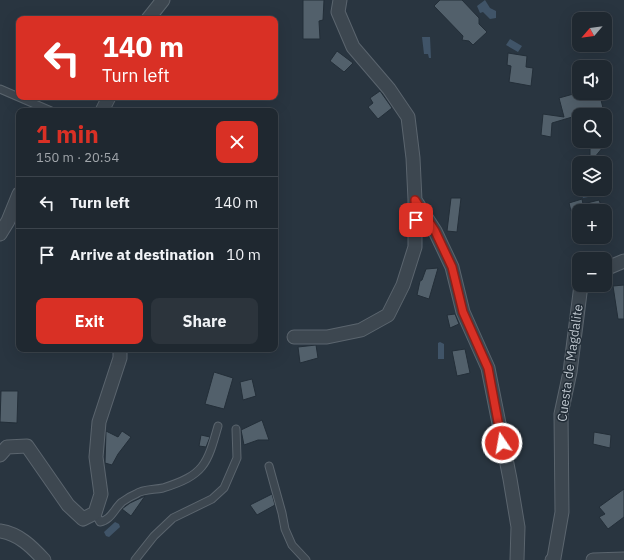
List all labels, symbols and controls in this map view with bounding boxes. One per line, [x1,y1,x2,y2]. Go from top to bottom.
north arrow [572,12,612,52]
map controls [572,12,612,292]
text: 140 m [102,28,184,65]
icon: left [36,32,88,84]
button: sound [572,60,612,100]
text: Turn left [102,64,170,87]
button: search [572,108,612,148]
text: 1 min [36,118,99,150]
button: close [216,121,258,163]
text: 150 m · 20:54 [36,149,119,166]
button: layers [572,156,612,196]
icon: left [36,192,58,214]
text: Turn left [70,193,130,212]
text: 140 m [214,193,258,212]
pin [399,203,433,237]
button: + [572,204,612,244]
icon: arrive [405,209,427,231]
icon: arrive [36,244,58,266]
text: Arrive at destination [70,245,214,264]
text: 10 m [226,245,261,264]
button: − [572,252,612,292]
button: Exit [36,298,143,344]
button: Share [151,298,258,344]
street label: Cuesta de Magdalite [553,303,587,423]
position arrow [481,422,523,464]

